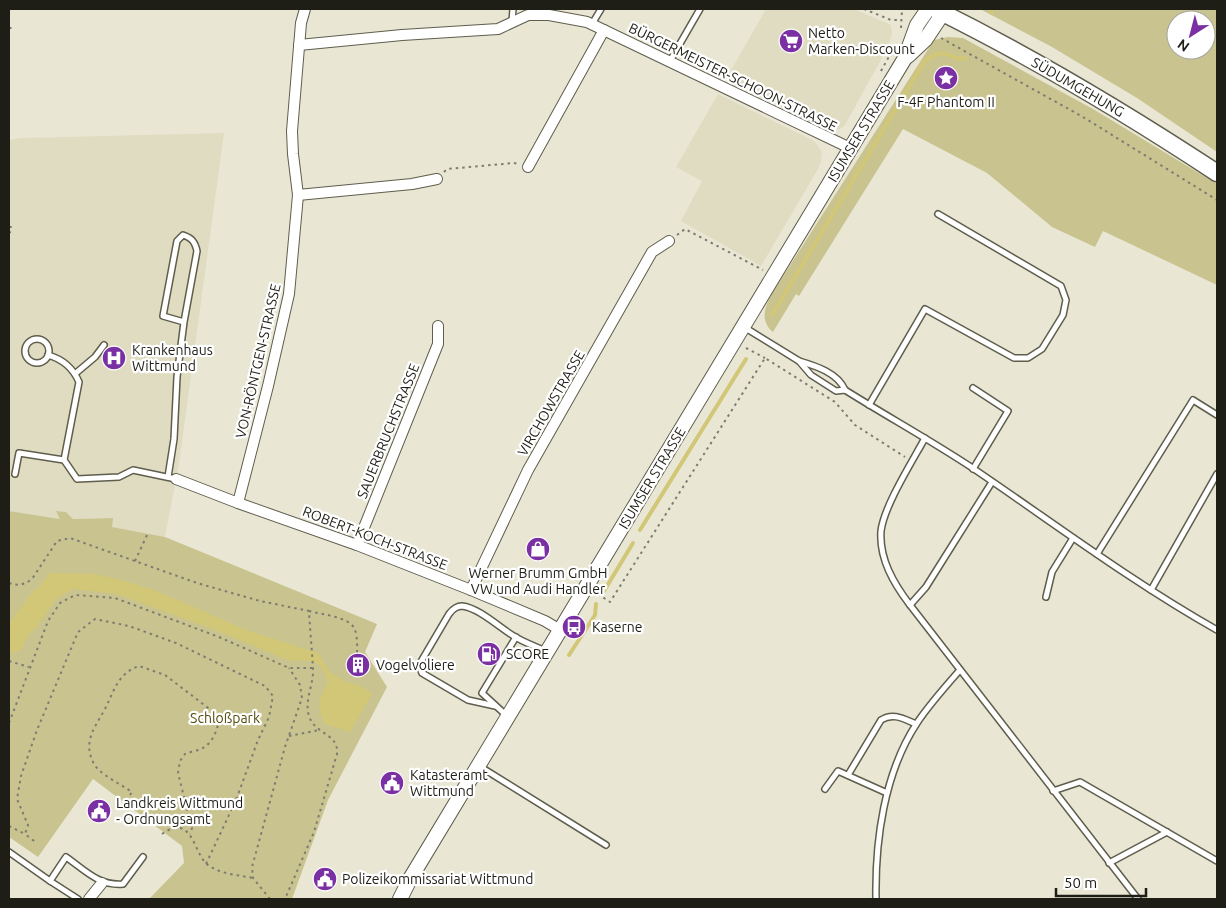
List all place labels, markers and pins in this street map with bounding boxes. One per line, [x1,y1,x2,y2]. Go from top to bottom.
place label: Netto Marken-Discount [808,25,915,57]
supermarket icon: Netto Marken-Discount [778,28,804,54]
place icon: F-4F Phantom II [933,65,959,91]
place label: F-4F Phantom II [897,94,995,110]
place label: Krankenhaus Wittmund [132,342,213,374]
hospital icon: Krankenhaus Wittmund [101,345,127,371]
shop icon: Werner Brumm GmbH VW und Audi Handler [525,536,551,562]
place label: Werner Brumm GmbH VW und Audi Handler [469,565,607,597]
bus stop icon: Kaserne [561,614,587,640]
place label: Kaserne [592,619,643,635]
fuel station icon: SCORE [476,641,502,667]
place label: SCORE [506,646,549,662]
building icon: Vogelvoliere [345,652,371,678]
place label: Vogelvoliere [376,657,455,673]
place label: Katasteramt Wittmund [410,767,488,799]
public building icon: Katasteramt Wittmund [379,770,405,796]
place label: Landkreis Wittmund - Ordnungsamt [116,795,243,827]
public building icon: Landkreis Wittmund - Ordnungsamt [86,798,112,824]
public building icon: Polizeikommissariat Wittmund [312,866,338,892]
place label: Polizeikommissariat Wittmund [342,871,533,887]

